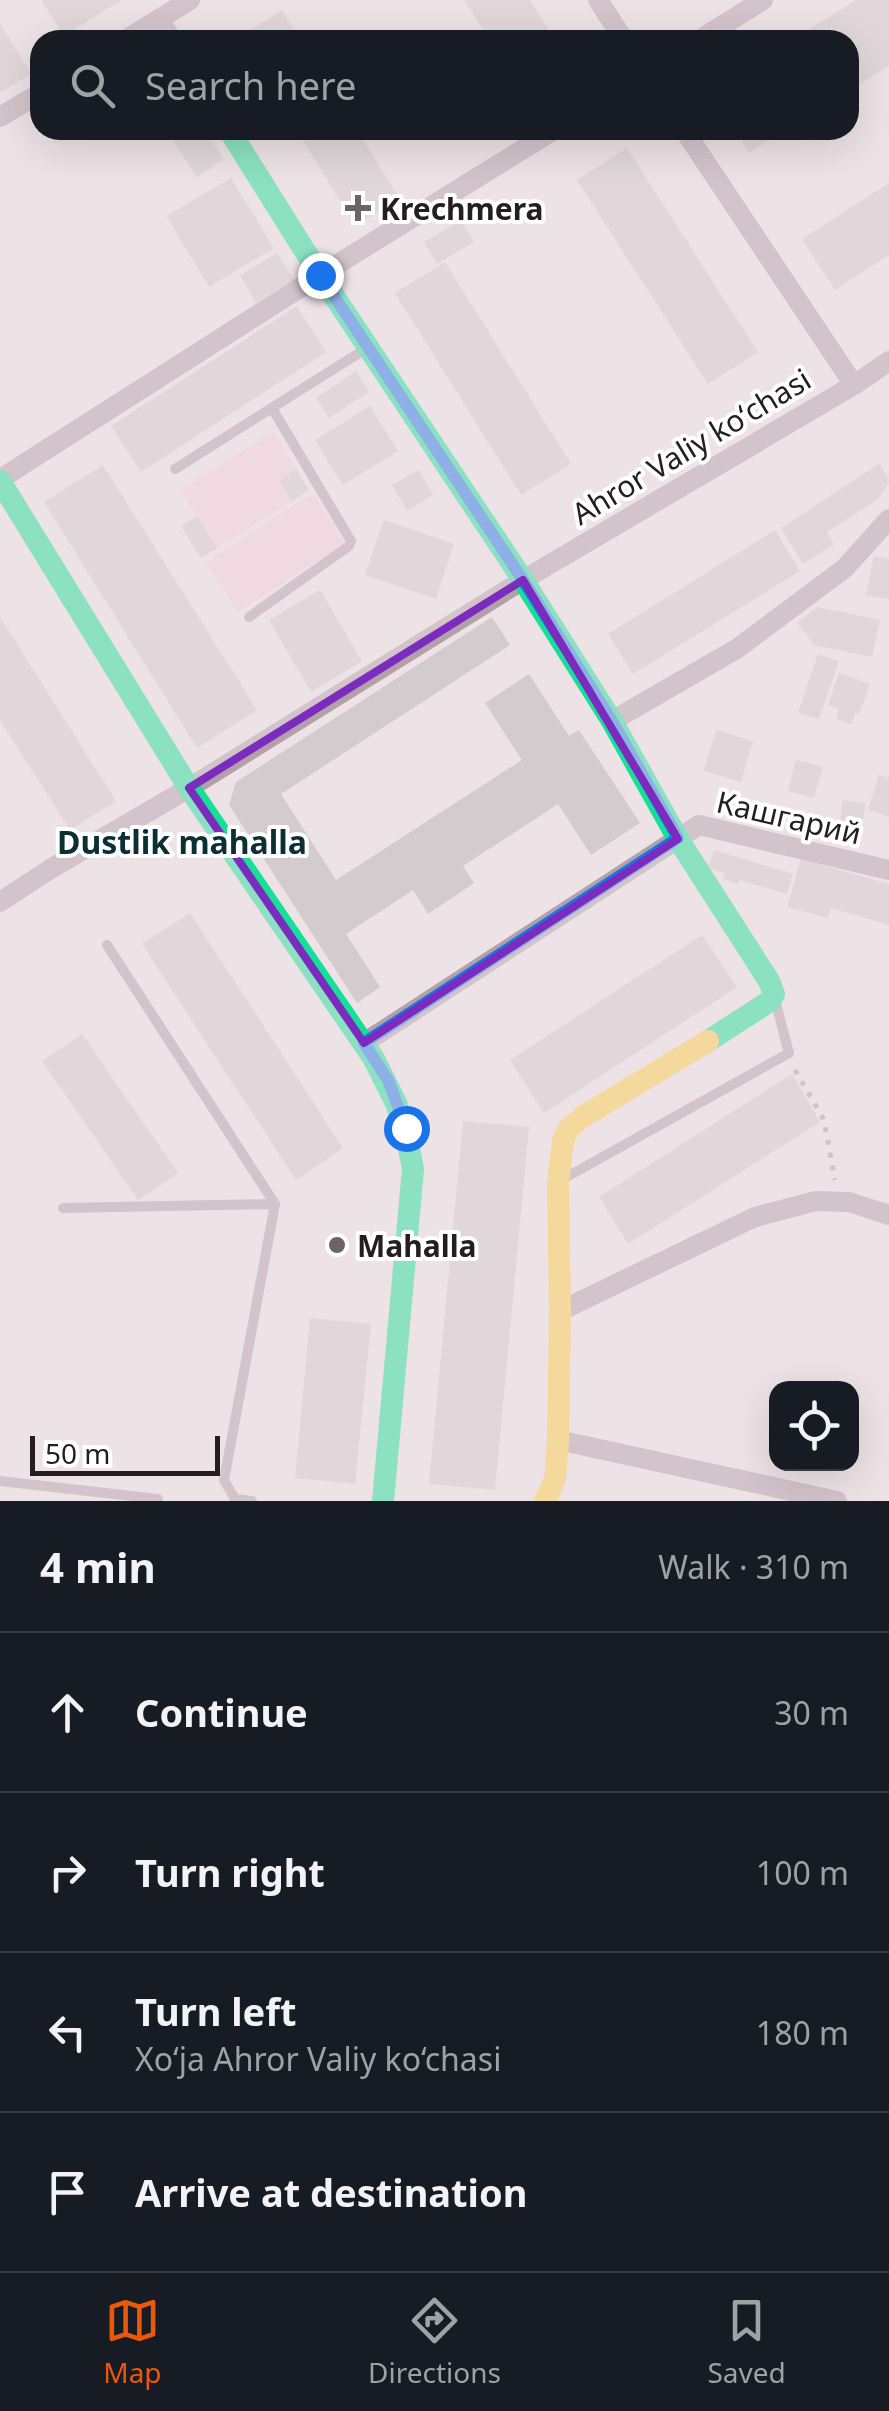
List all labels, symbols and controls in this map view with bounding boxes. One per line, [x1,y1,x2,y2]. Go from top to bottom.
search box [30,30,859,140]
icon: search [65,58,120,113]
text: Search here [145,59,356,111]
place label: Krechmera [380,188,544,229]
marker: Krechmera [345,195,371,221]
route end [298,253,344,299]
street label: Ahror Valiy koʻchasi [564,358,818,534]
street label: Кашгарий [713,780,865,854]
district label: Dustlik mahalla [57,820,307,863]
route start [384,1106,430,1152]
place label: Mahalla [357,1225,477,1266]
marker: Mahalla [326,1234,348,1256]
map controls [769,1381,859,1471]
button: locate [769,1381,859,1471]
scale bar [30,1431,220,1476]
text: 50 m [45,1434,111,1472]
text: 4 min [40,1538,156,1595]
text: Walk · 310 m [658,1545,849,1588]
icon: ahead [40,1685,95,1740]
text: Continue [135,1686,308,1738]
text: 30 m [774,1691,849,1734]
icon: right [40,1845,95,1900]
text: Turn right [135,1846,325,1898]
text: 100 m [756,1851,849,1894]
text: Turn left [135,1985,297,2037]
icon: left [40,2005,95,2060]
text: 180 m [756,2011,849,2054]
text: Xo‘ja Ahror Valiy ko‘chasi [135,2037,501,2080]
icon: arrive [40,2165,95,2220]
text: Arrive at destination [135,2166,527,2218]
tab: Map [103,2293,162,2391]
tab: Directions [368,2293,501,2391]
tab: Saved [707,2293,786,2391]

